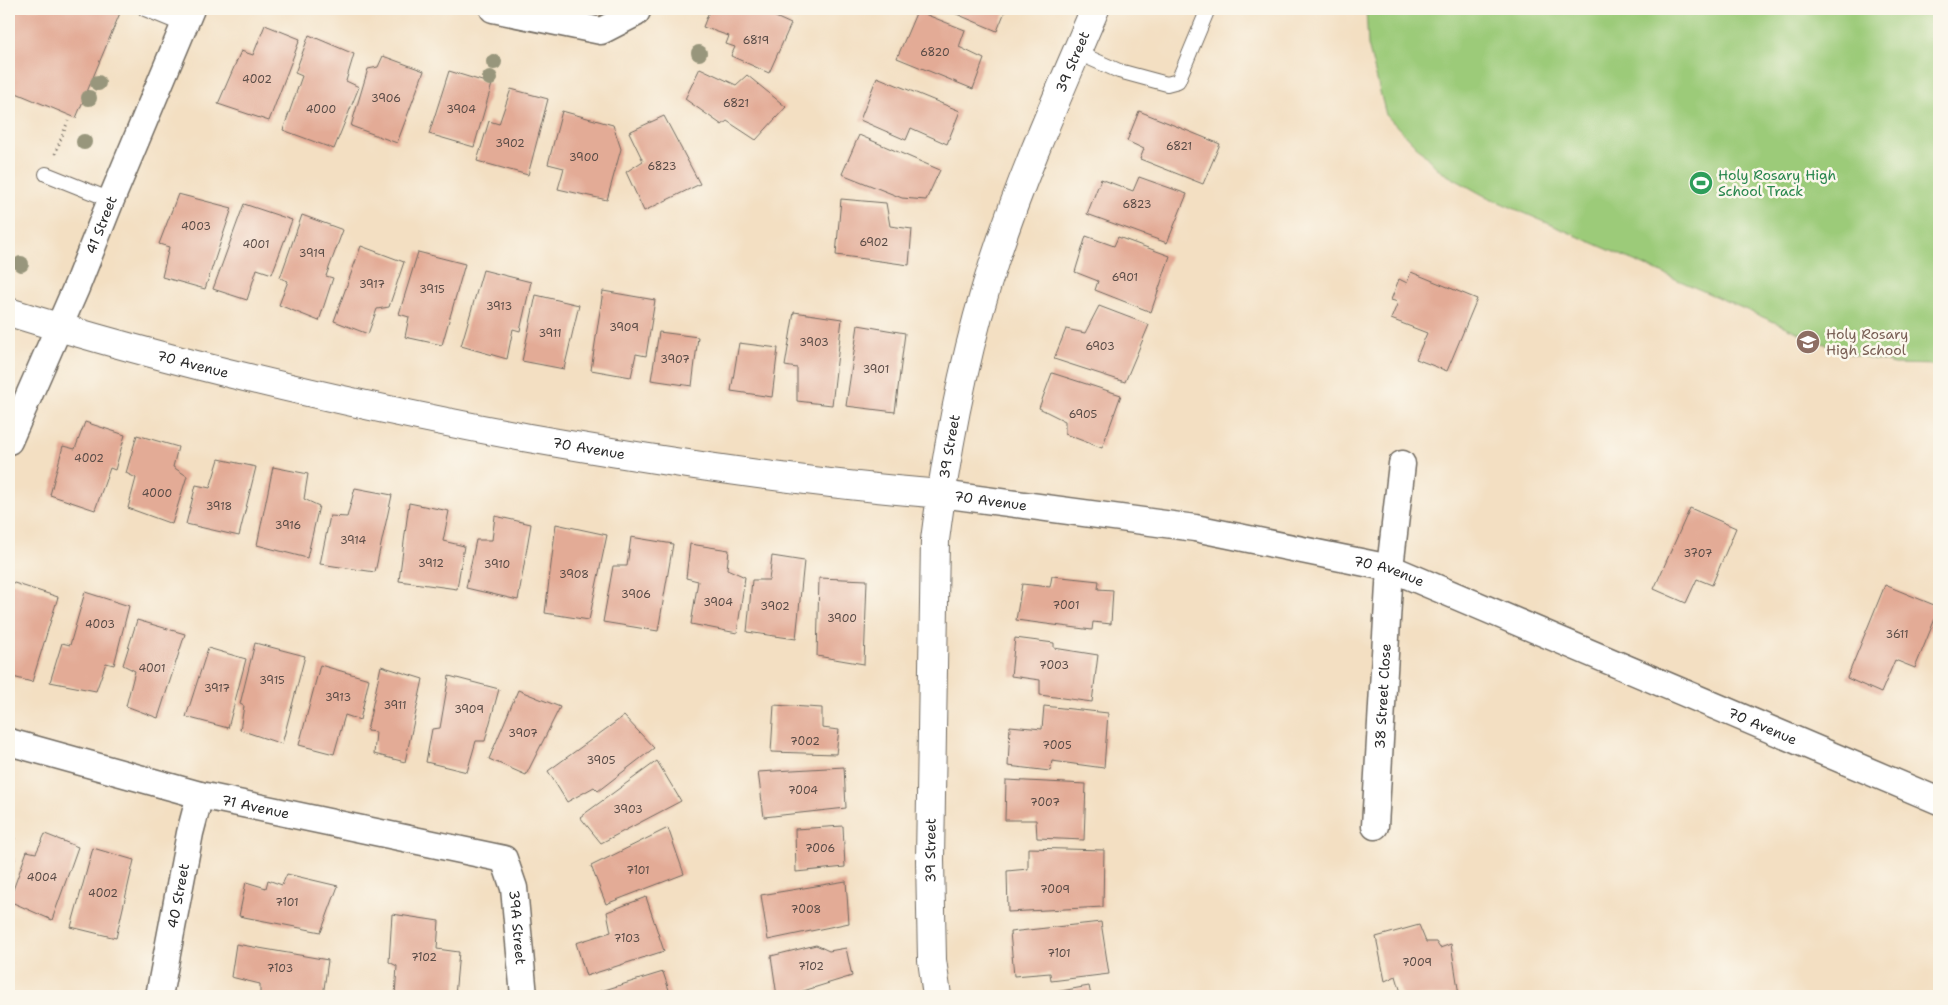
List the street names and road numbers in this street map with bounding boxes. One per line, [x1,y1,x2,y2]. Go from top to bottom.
street label: 39 Street [1051,28,1093,95]
street label: 41 Street [81,193,121,256]
street label: 70 Avenue [155,346,231,382]
street label: 39 Street [935,413,964,480]
street label: 70 Avenue [551,433,626,463]
street label: 70 Avenue [953,487,1028,514]
street label: 70 Avenue [1352,552,1427,591]
street label: 38 Street Close [1370,643,1395,749]
street label: 70 Avenue [1725,703,1800,749]
street label: 71 Avenue [220,791,291,823]
street label: 39 Street [921,818,940,883]
street label: 40 Street [163,862,193,930]
street label: 39A Street [505,889,530,965]

